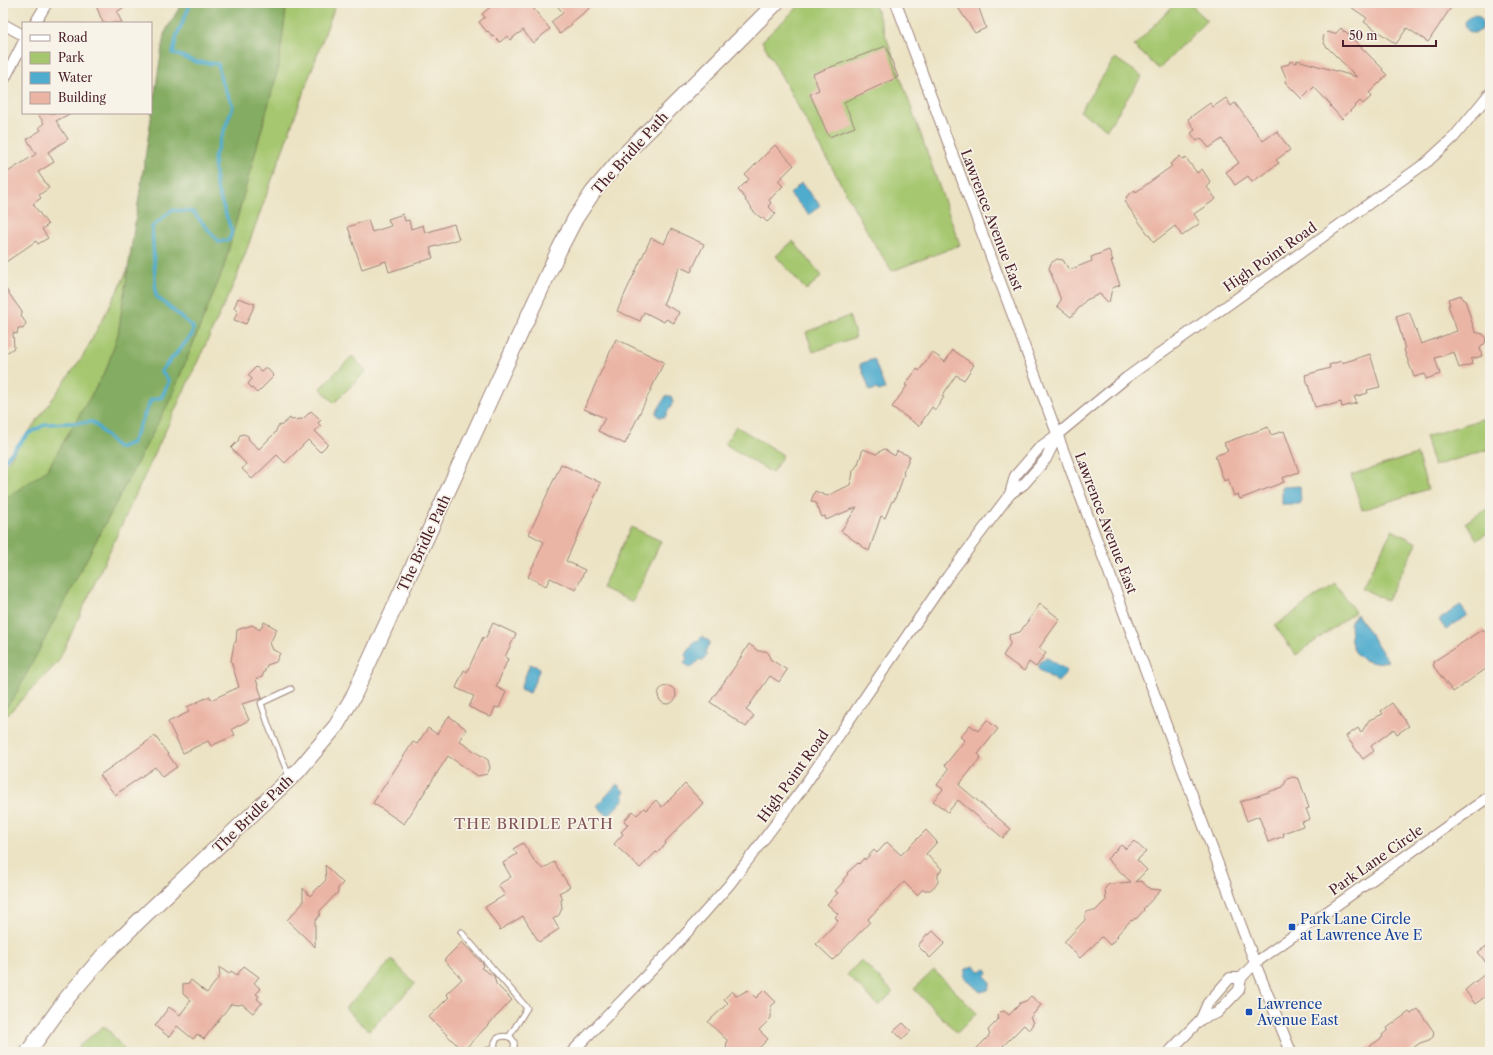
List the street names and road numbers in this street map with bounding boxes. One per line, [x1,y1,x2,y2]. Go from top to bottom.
street label: The Bridle Path [588,108,672,198]
street label: Lawrence Avenue East [957,147,1027,293]
street label: High Point Road [1220,218,1321,296]
street label: Lawrence Avenue East [1071,450,1141,596]
street label: The Bridle Path [394,491,454,594]
street label: High Point Road [753,726,833,826]
street label: The Bridle Path [209,771,297,857]
street label: Park Lane Circle [1325,821,1427,899]

